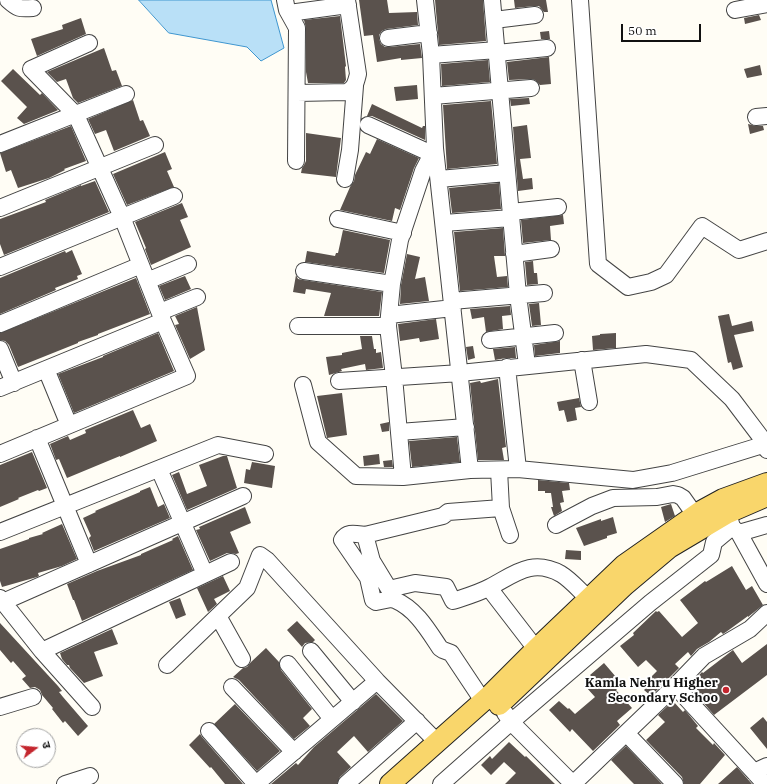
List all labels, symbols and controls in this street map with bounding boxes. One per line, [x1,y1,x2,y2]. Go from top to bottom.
scale bar [623,16,703,42]
text: 50 m [628,23,657,38]
place label: Kamla Nehru Higher Secondary Schoo [585,675,718,706]
marker: Kamla Nehru Higher Secondary Schoo [721,685,731,695]
north arrow [16,728,56,768]
text: उ [39,740,54,750]

